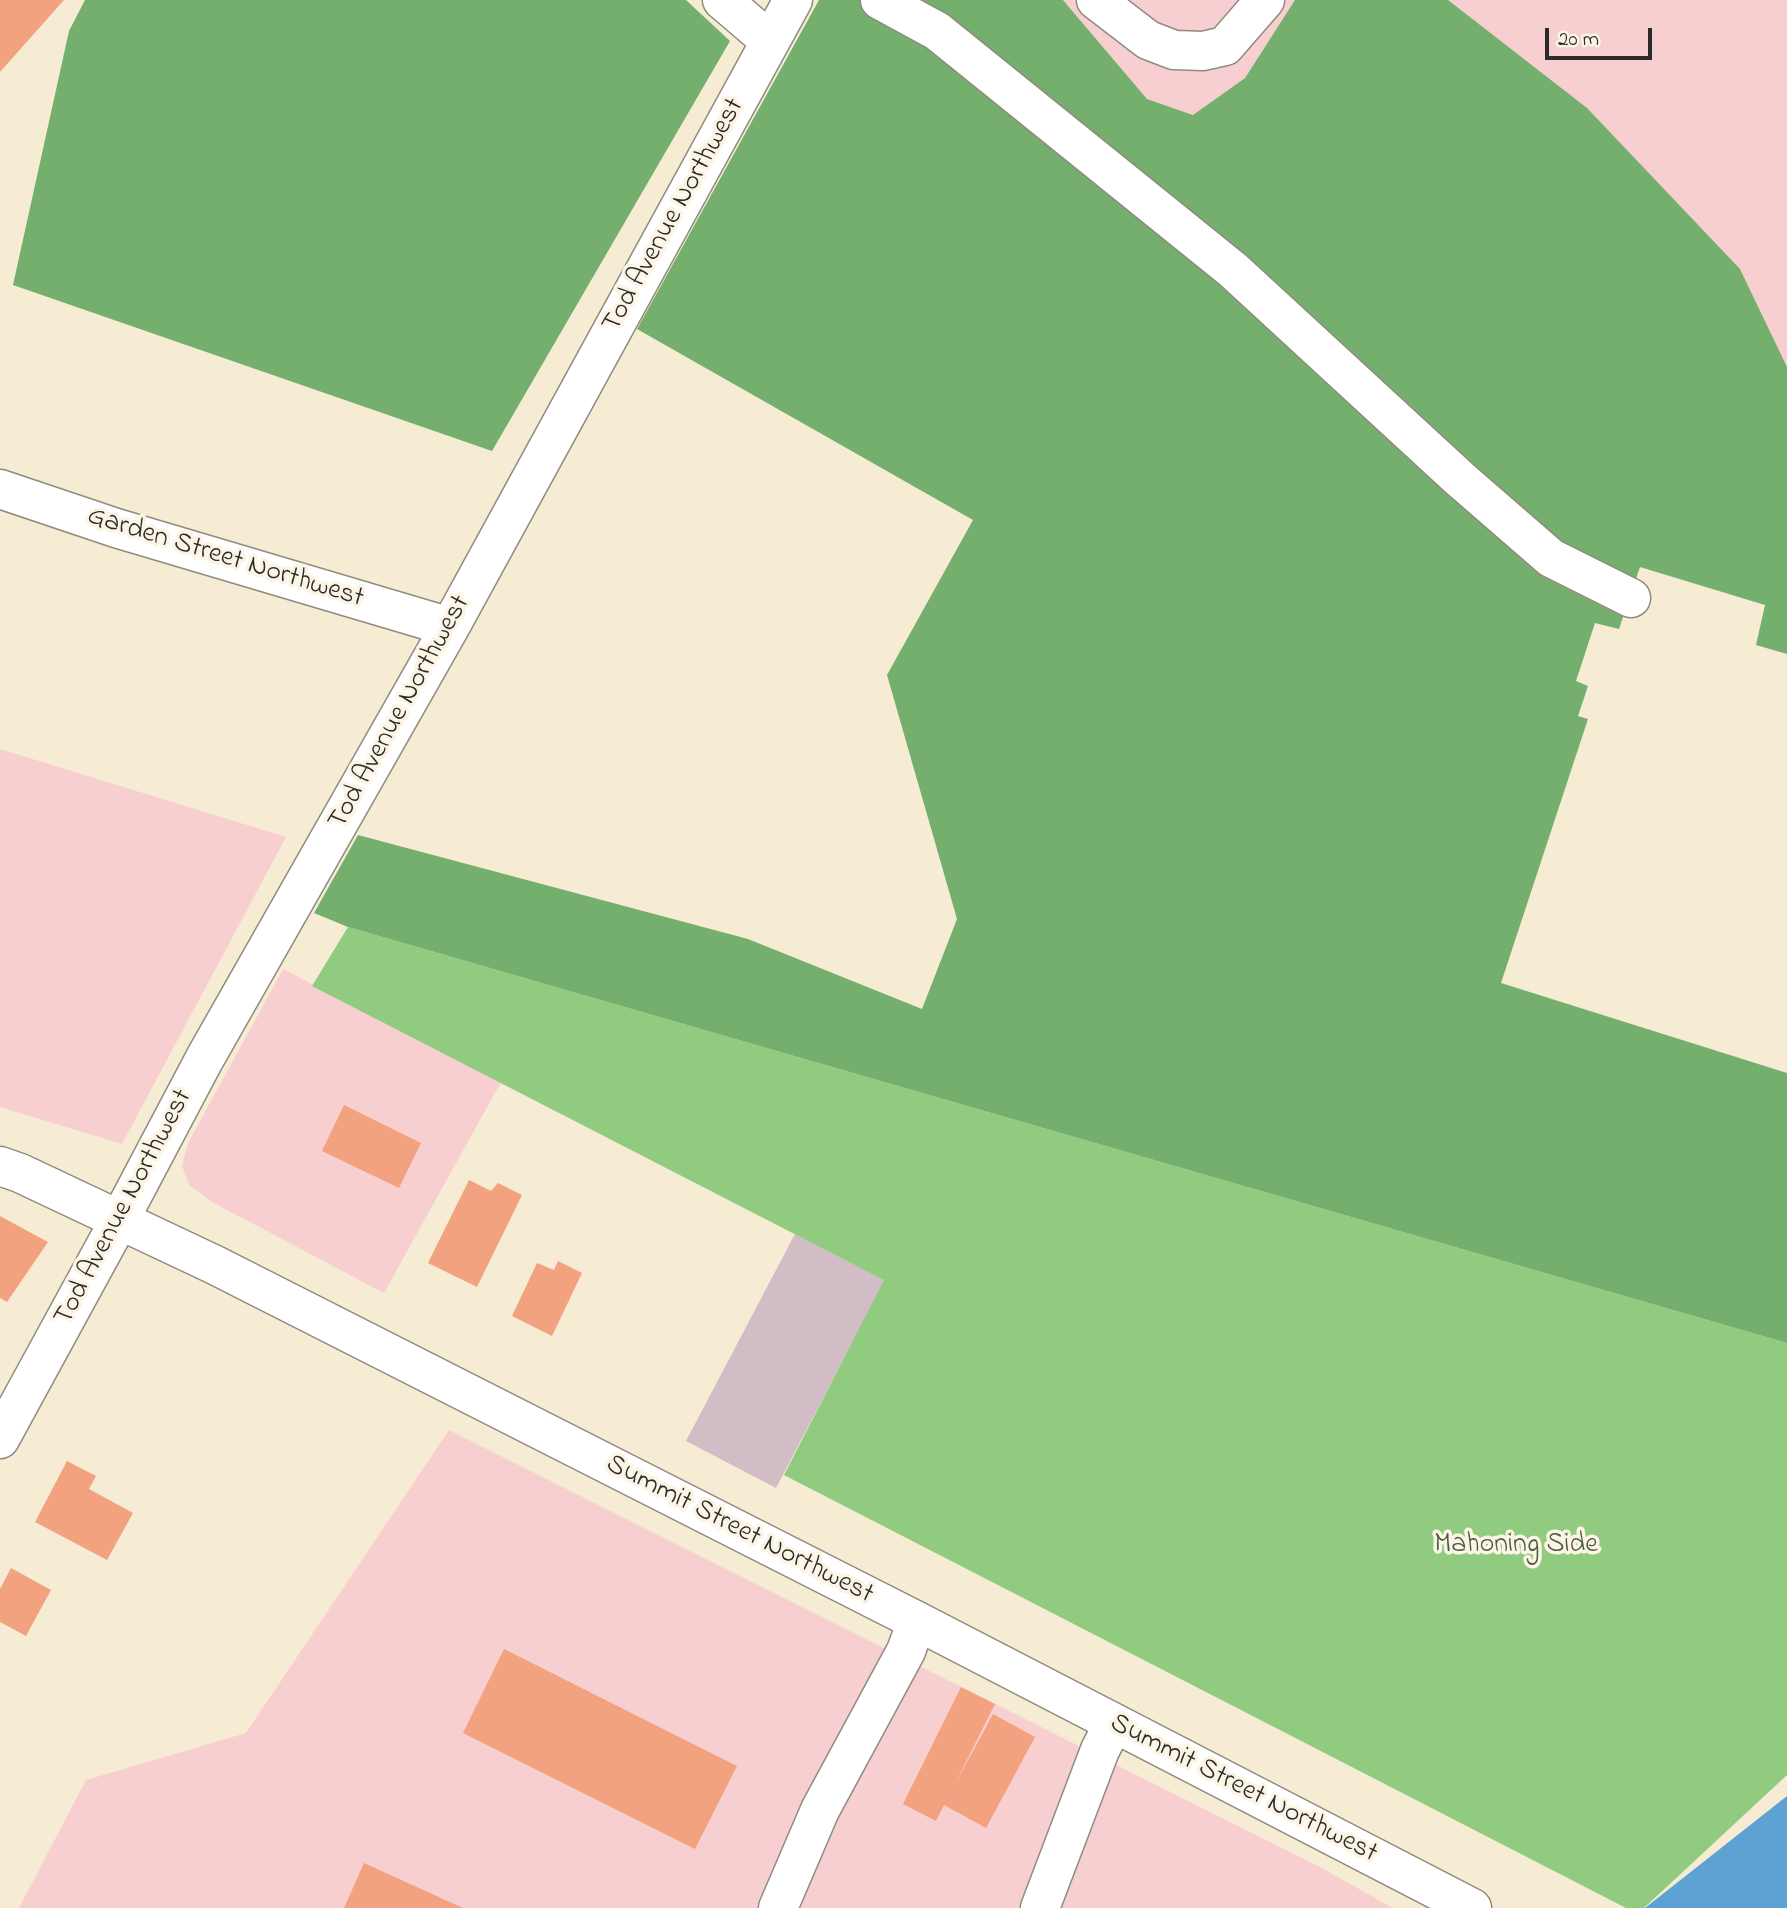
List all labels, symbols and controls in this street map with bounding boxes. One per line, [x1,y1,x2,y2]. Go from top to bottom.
scale bar [1549,14,1656,58]
text: 20 m [1558,25,1599,55]
street label: Tod Avenue Northwest [597,93,753,339]
street label: Garden Street Northwest [83,501,367,617]
street label: Tod Avenue Northwest [323,590,479,836]
street label: Tod Avenue Northwest [49,1084,201,1332]
street label: Summit Street Northwest [600,1449,878,1613]
park label: Mahoning Side [1434,1529,1598,1563]
street label: Summit Street Northwest [1104,1708,1382,1872]

